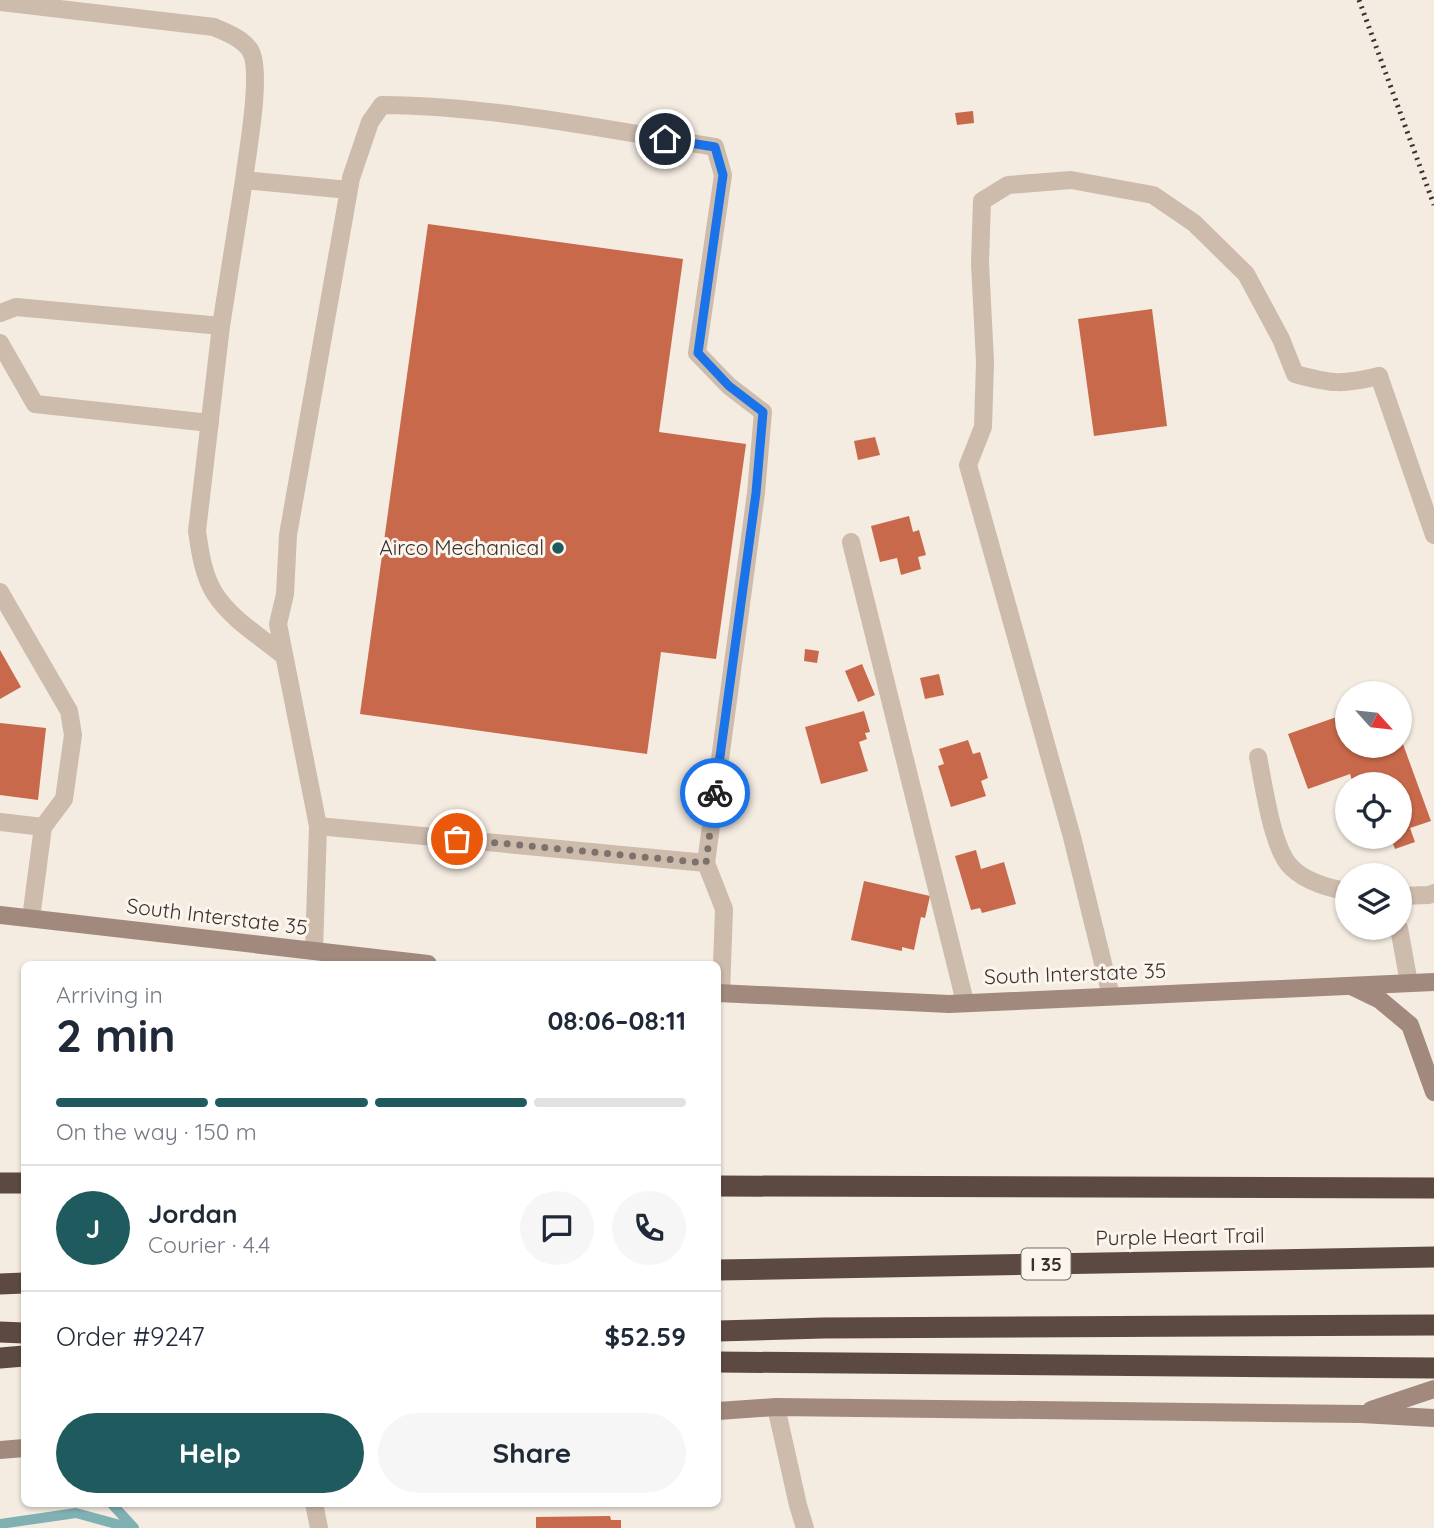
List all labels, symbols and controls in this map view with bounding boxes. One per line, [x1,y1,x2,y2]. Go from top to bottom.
pin [635,109,695,169]
icon: home [646,120,684,158]
place label: Airco Mechanical [379,534,544,560]
marker: Airco Mechanical [550,540,566,556]
north arrow [1335,681,1412,758]
map controls [1335,681,1412,940]
courier [680,758,750,828]
button: locate [1335,772,1412,849]
icon: bike [696,774,734,812]
pin [427,809,487,869]
icon: bag [438,820,476,858]
button: layers [1335,863,1412,940]
street label: South Interstate 35 [125,892,309,940]
street label: South Interstate 35 [983,957,1167,989]
text: Arriving in [56,980,163,1009]
text: 08:06–08:11 [547,1004,686,1037]
text: 2 min [56,1006,176,1064]
text: On the way · 150 m [56,1117,257,1146]
button: chat [520,1191,594,1265]
button: phone [612,1191,686,1265]
text: Jordan [148,1197,237,1230]
text: J [86,1212,100,1245]
street label: Purple Heart Trail [1095,1222,1265,1250]
text: Courier · 4.4 [148,1230,270,1259]
road number: I 35 [1021,1248,1070,1280]
text: Order #9247 [56,1320,205,1353]
text: $52.59 [604,1320,686,1353]
button: Help [56,1413,364,1493]
button: Share [378,1413,686,1493]

